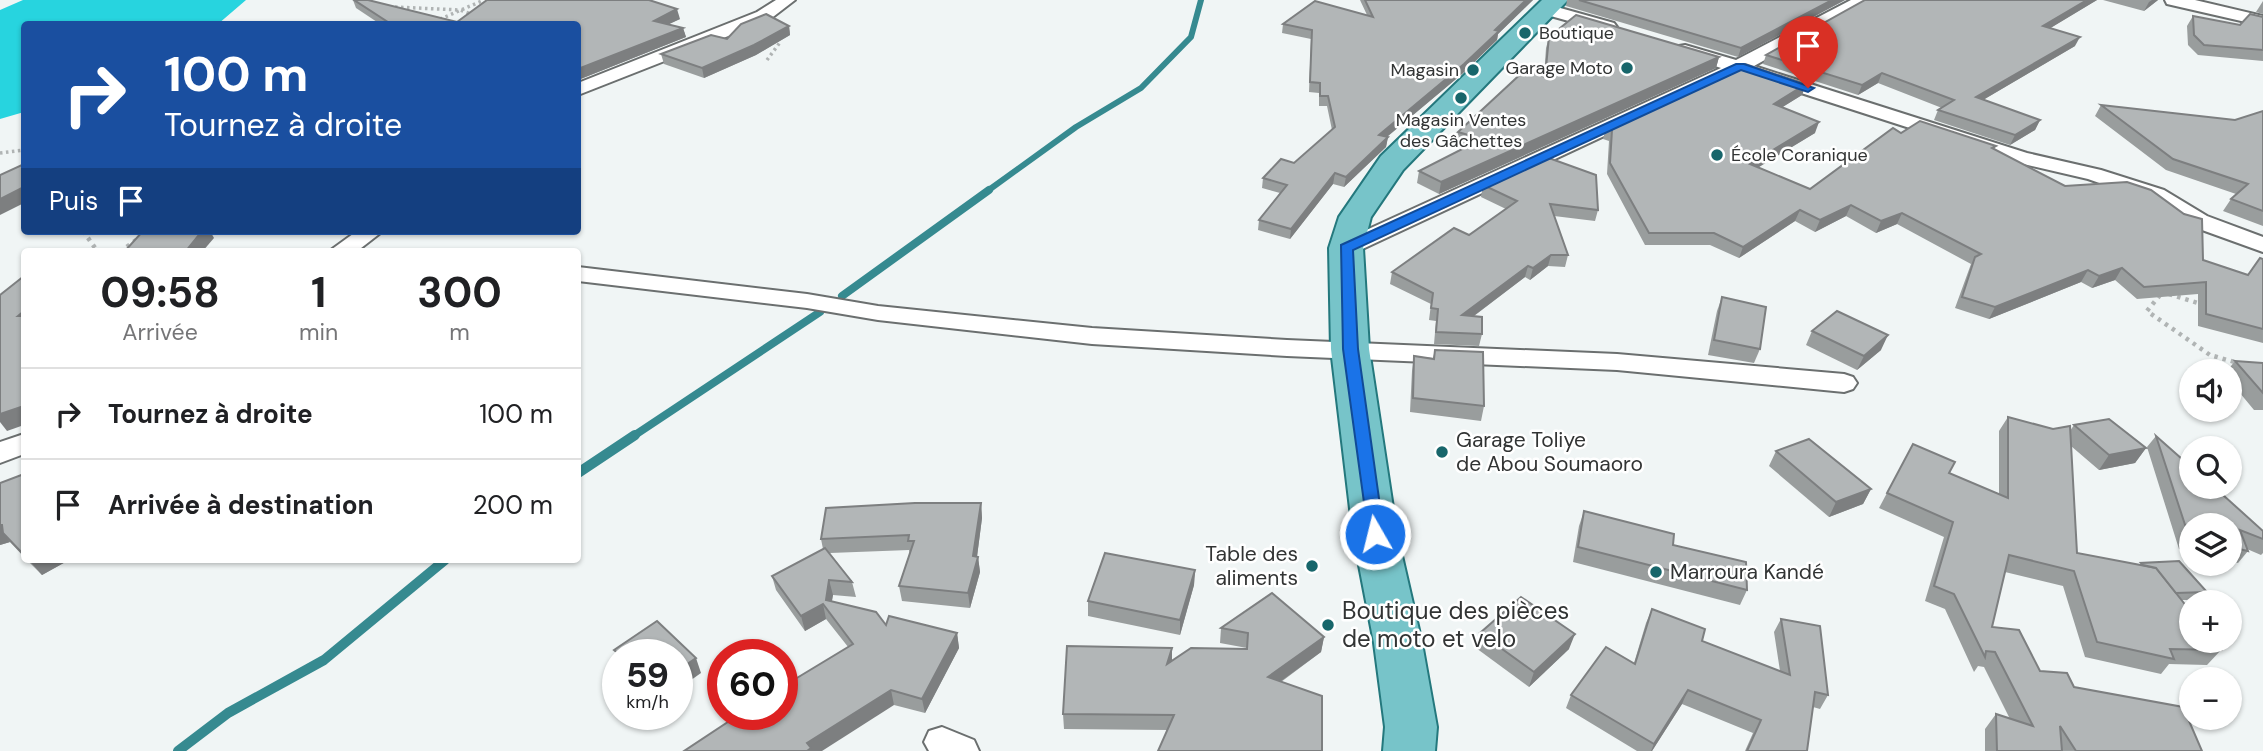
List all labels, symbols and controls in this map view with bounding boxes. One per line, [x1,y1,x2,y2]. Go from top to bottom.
pin [1778,16,1838,88]
place label: Boutique [1539,21,1614,45]
marker: Boutique [1517,25,1533,41]
icon: arrive [1789,27,1827,65]
text: 100 m [164,42,308,106]
icon: right [49,49,140,140]
place label: Garage Moto [1505,56,1613,80]
place label: Magasin [1391,58,1459,82]
marker: Garage Moto [1619,60,1635,76]
marker: Magasin [1465,62,1481,78]
marker: Magasin Ventes des Gâchettes [1453,90,1469,106]
text: Tournez à droite [164,104,402,146]
place label: Magasin Ventes des Gâchettes [1396,108,1526,153]
place label: École Coranique [1731,143,1868,167]
marker: École Coranique [1709,147,1725,163]
icon: arrive [112,182,150,220]
text: Puis [49,184,98,218]
text: 09:58 [100,265,220,320]
text: 1 [311,265,326,320]
text: 300 [417,265,502,320]
text: Arrivée [122,317,198,347]
text: min [299,317,338,347]
text: m [449,317,470,347]
map controls [2179,359,2242,730]
button: sound [2179,359,2242,422]
icon: right [49,395,87,433]
text: Tournez à droite [108,397,313,431]
text: 100 m [479,397,553,431]
place label: Garage Toliye de Abou Soumaoro [1456,426,1643,478]
button: search [2179,436,2242,499]
marker: Garage Toliye de Abou Soumaoro [1434,444,1450,460]
icon: arrive [49,486,87,524]
text: Arrivée à destination [108,488,374,522]
text: 200 m [473,488,553,522]
position arrow [1338,497,1412,571]
button: layers [2179,513,2242,576]
place label: Table des aliments [1205,540,1298,592]
marker: Table des aliments [1304,558,1320,574]
place label: Marroura Kandé [1670,558,1824,586]
marker: Marroura Kandé [1648,564,1664,580]
button: + [2179,590,2242,653]
place label: Boutique des pièces de moto et velo [1342,595,1569,654]
marker: Boutique des pièces de moto et velo [1320,617,1336,633]
speed limit sign: 60 [707,639,798,730]
text: 59 [626,652,669,698]
button: − [2179,667,2242,730]
text: km/h [626,690,669,714]

